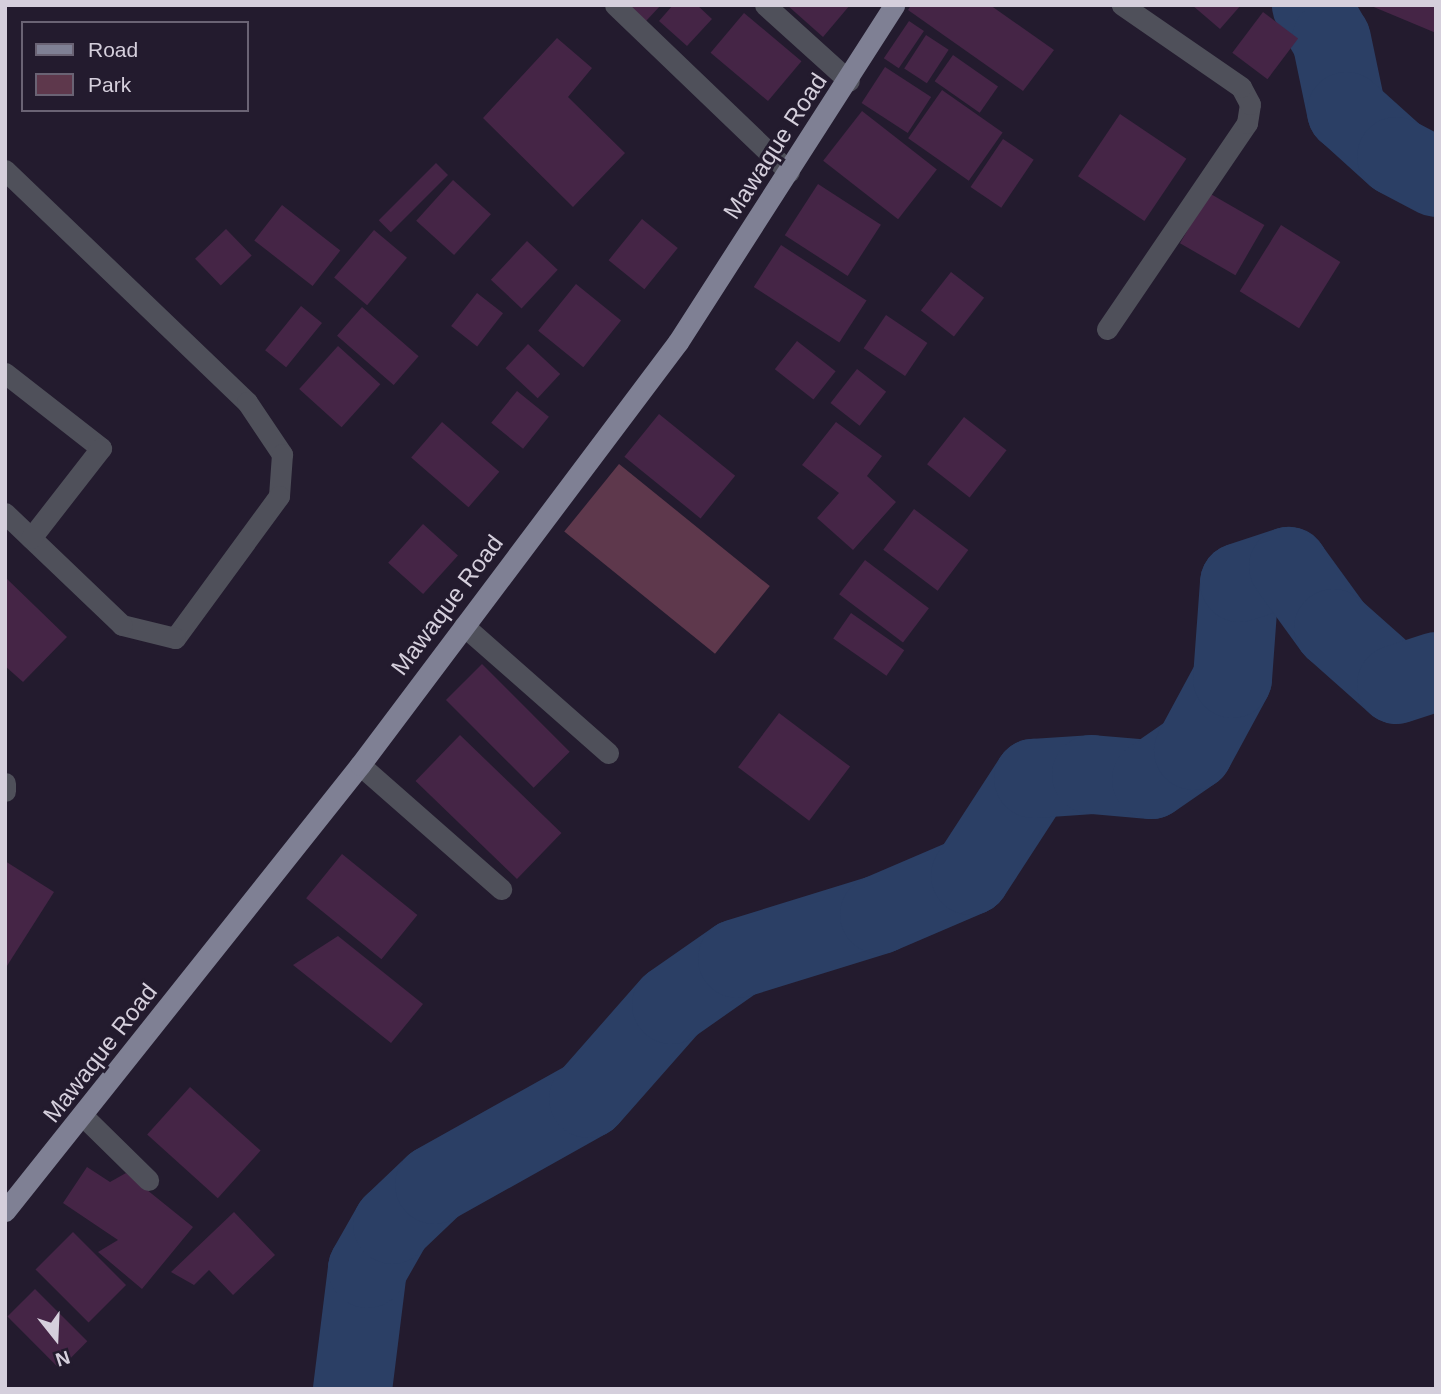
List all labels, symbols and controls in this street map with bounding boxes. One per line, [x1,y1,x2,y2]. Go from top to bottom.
legend [21,21,248,112]
text: Road [88,38,138,61]
street label: Mawaque Road [717,68,833,224]
text: Park [88,73,131,96]
street label: Mawaque Road [385,529,509,681]
street label: Mawaque Road [37,978,163,1128]
north arrow [21,1303,91,1373]
text: N [53,1346,72,1371]

